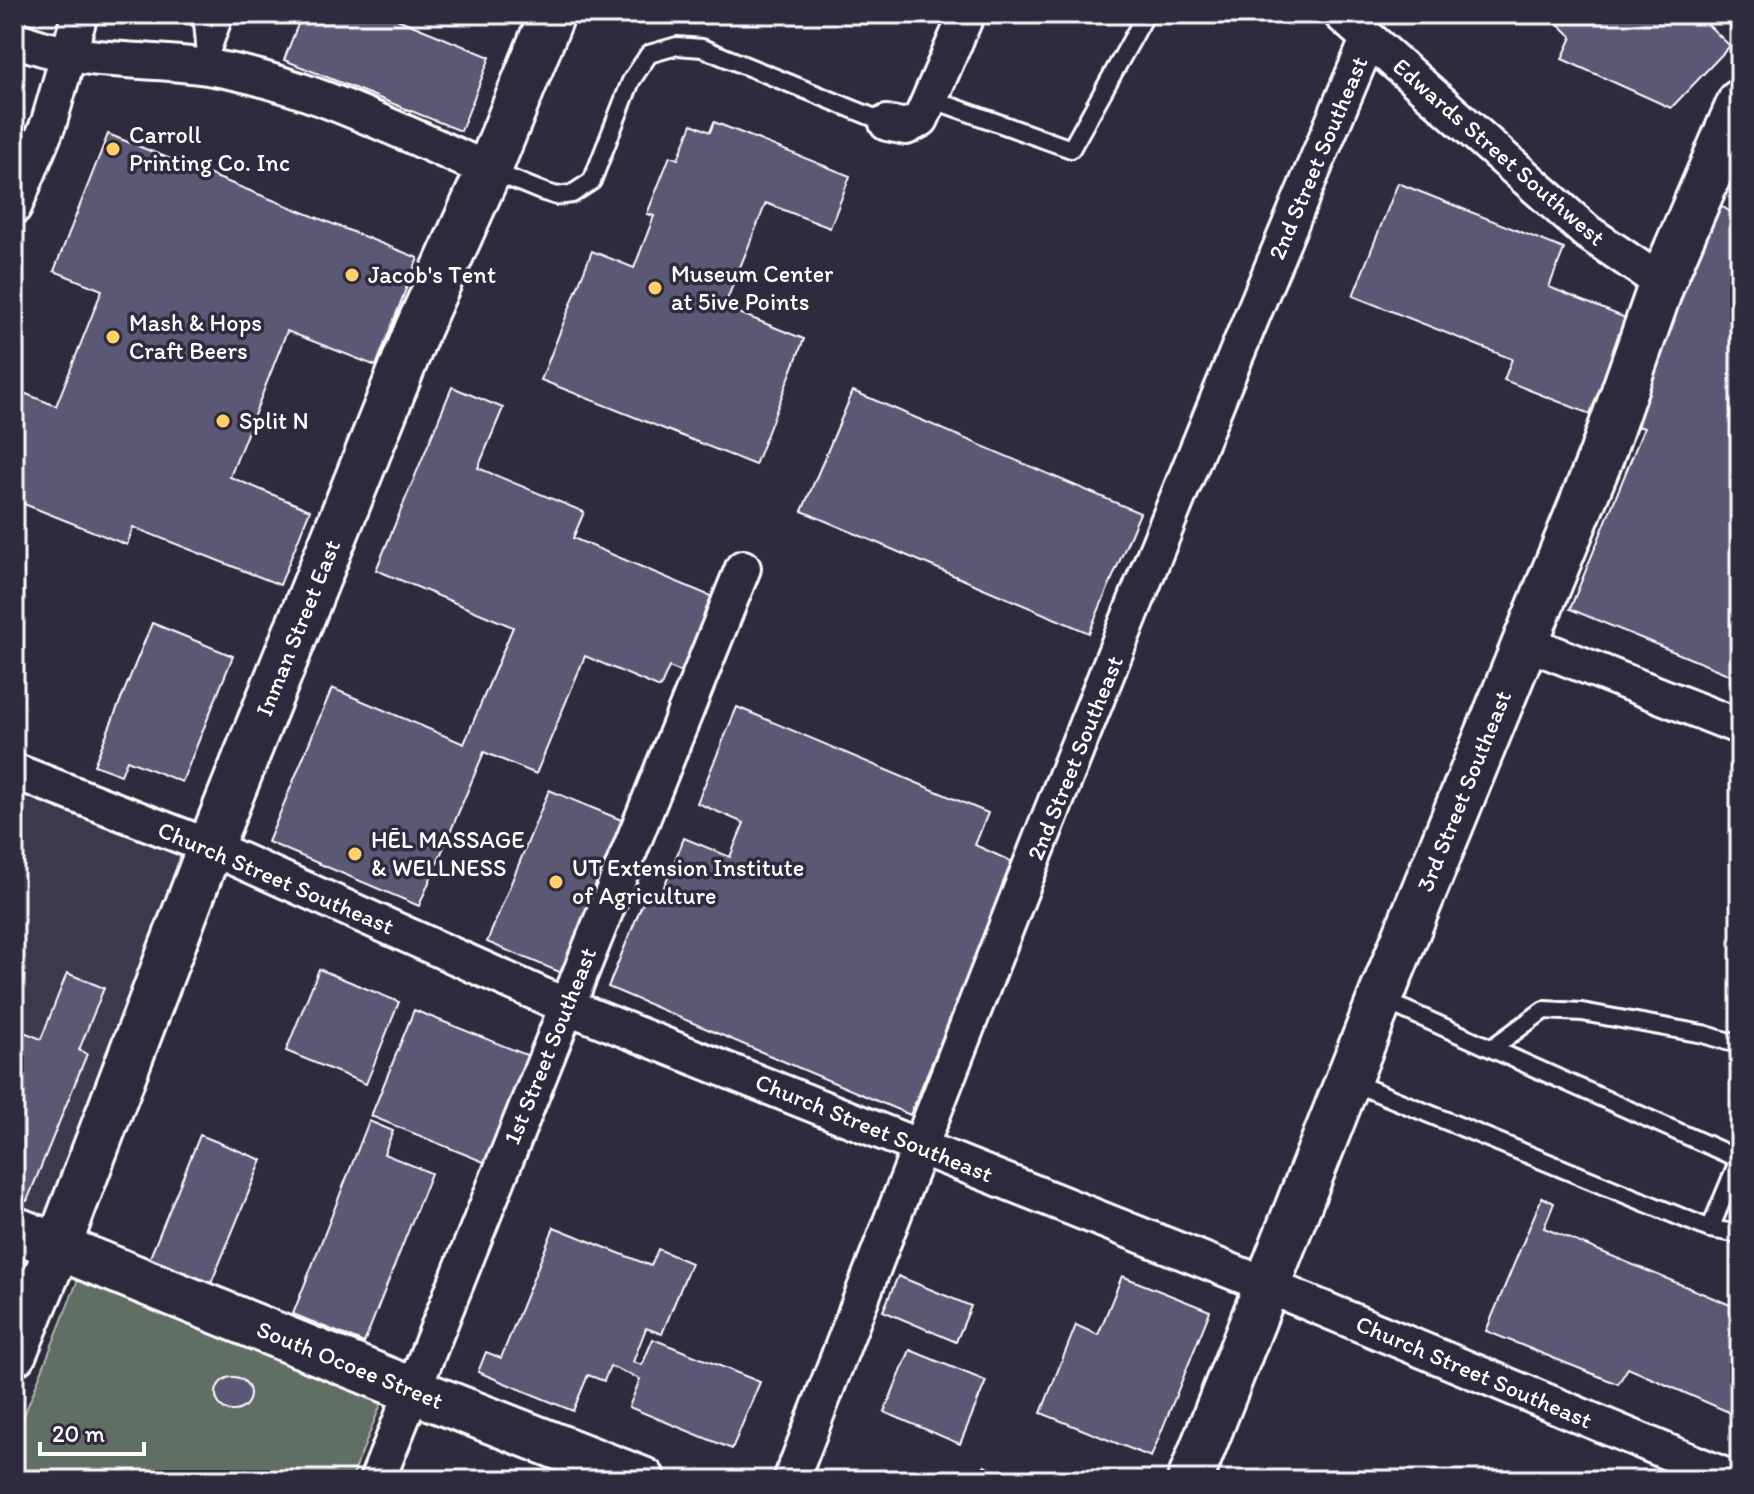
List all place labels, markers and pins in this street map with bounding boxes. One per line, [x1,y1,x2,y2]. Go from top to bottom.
place label: Carroll Printing Co. Inc [129,120,290,177]
marker: Carroll Printing Co. Inc [104,140,122,158]
place label: Museum Center at 5ive Points [671,259,833,316]
place label: Jacob's Tent [368,260,496,289]
marker: Jacob's Tent [343,266,361,284]
marker: Museum Center at 5ive Points [646,279,664,297]
place label: Mash & Hops Craft Beers [129,308,262,365]
marker: Mash & Hops Craft Beers [104,328,122,346]
place label: Split N [239,406,309,435]
marker: Split N [214,412,232,430]
place label: HĒL MASSAGE & WELLNESS [371,825,525,882]
marker: HĒL MASSAGE & WELLNESS [346,845,364,863]
place label: UT Extension Institute of Agriculture [572,853,804,910]
marker: UT Extension Institute of Agriculture [547,873,565,891]

